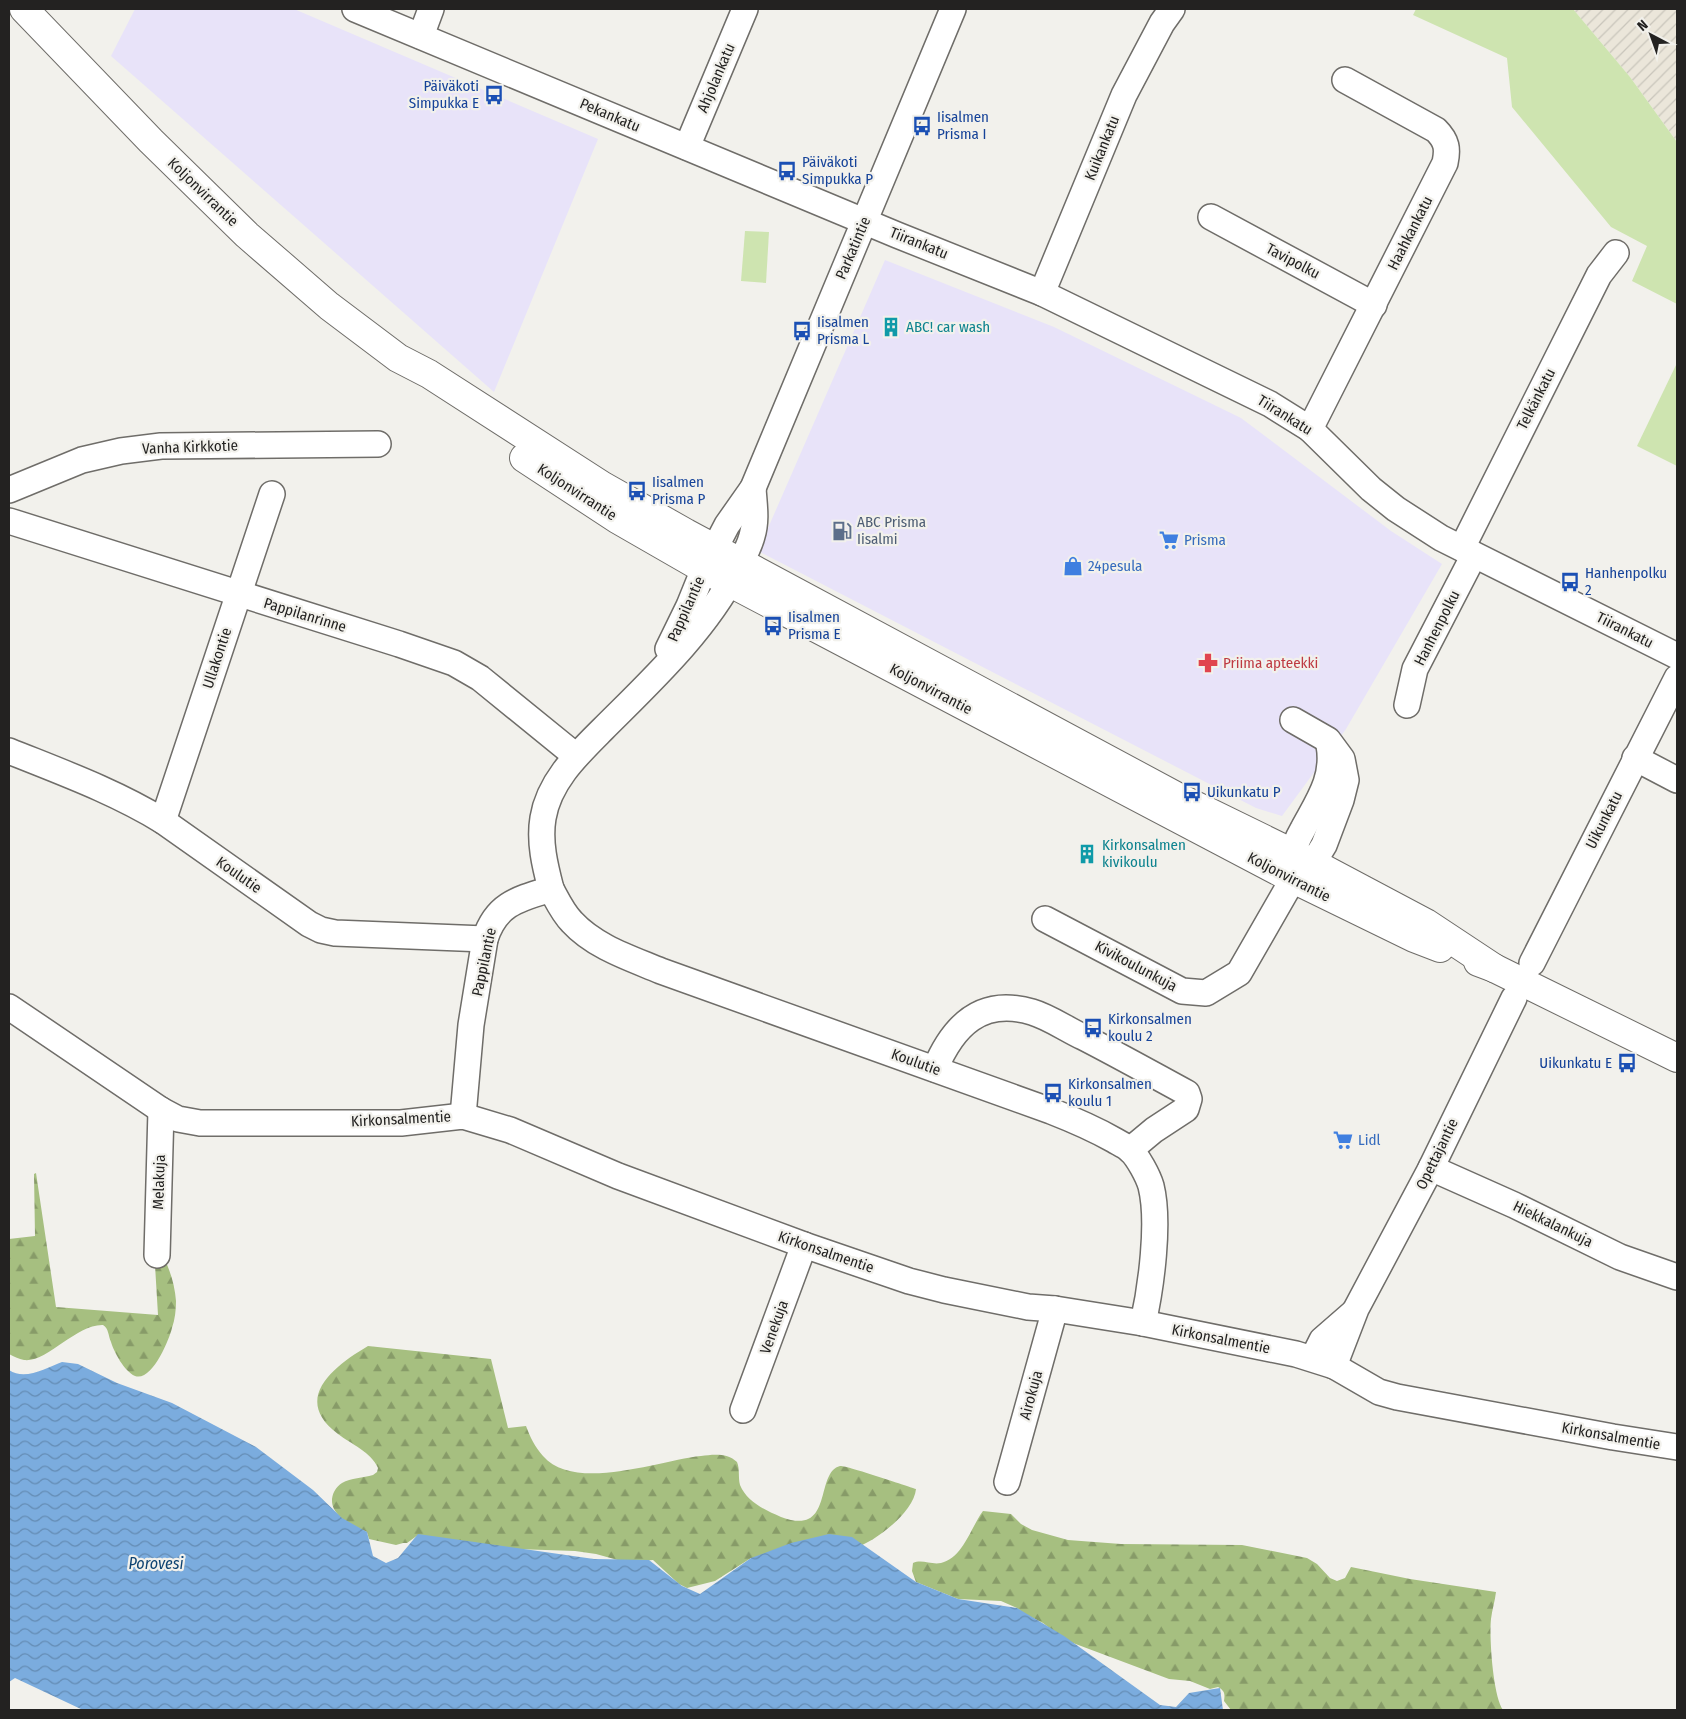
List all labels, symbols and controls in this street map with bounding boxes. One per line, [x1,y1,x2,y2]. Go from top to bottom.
north arrow [1626,10,1676,60]
text: N [1634,16,1652,35]
street label: Ahjolankatu [693,41,739,115]
place label: Päiväkoti Simpukka E [409,77,479,112]
bus stop icon: Päiväkoti Simpukka E [483,84,505,106]
street label: Pekankatu [577,94,643,136]
place label: Iisalmen Prisma I [937,108,989,143]
street label: Kuikankatu [1081,113,1123,183]
bus stop icon: Iisalmen Prisma I [911,115,933,137]
place label: Päiväkoti Simpukka P [802,153,873,188]
street label: Koljonvirrantie [164,154,242,230]
bus stop icon: Päiväkoti Simpukka P [776,160,798,182]
street label: Haahkankatu [1384,193,1436,273]
street label: Parkatintie [832,214,874,282]
street label: Tiirankatu [887,223,951,263]
street label: Tavipolku [1263,239,1323,283]
place label: Iisalmen Prisma L [817,313,869,348]
building icon: ABC! car wash [880,316,902,338]
place label: ABC! car wash [906,318,990,336]
bus stop icon: Iisalmen Prisma L [791,320,813,342]
street label: Telkänkatu [1513,365,1559,433]
street label: Tiirankatu [1254,391,1316,439]
street label: Vanha Kirkkotie [142,436,238,458]
street label: Koljonvirrantie [534,460,620,524]
place label: Iisalmen Prisma P [652,473,705,508]
bus stop icon: Iisalmen Prisma P [626,480,648,502]
place label: ABC Prisma Iisalmi [857,513,926,548]
fuel station icon: ABC Prisma Iisalmi [831,520,853,542]
supermarket icon: Prisma [1158,529,1180,551]
place label: Prisma [1184,531,1226,549]
shop icon: 24pesula [1062,555,1084,577]
place label: 24pesula [1088,557,1142,575]
place label: Hanhenpolku 2 [1585,564,1667,599]
bus stop icon: Hanhenpolku 2 [1559,571,1581,593]
street label: Pappilantie [664,574,708,644]
street label: Hanhenpolku [1410,587,1464,669]
street label: Pappilanrinne [261,594,349,636]
place label: Iisalmen Prisma E [788,608,840,643]
street label: Tiirankatu [1594,608,1656,652]
bus stop icon: Iisalmen Prisma E [762,615,784,637]
street label: Ullakontie [199,625,235,691]
pharmacy icon: Priima apteekki [1197,652,1219,674]
place label: Priima apteekki [1223,654,1318,672]
street label: Koljonvirrantie [887,660,975,718]
bus stop icon: Uikunkatu P [1181,781,1203,803]
place label: Uikunkatu P [1207,783,1281,801]
street label: Uikunkatu [1582,788,1626,852]
place label: Kirkonsalmen kivikoulu [1102,836,1186,871]
building icon: Kirkonsalmen kivikoulu [1076,843,1098,865]
street label: Koljonvirrantie [1244,848,1334,906]
street label: Koulutie [213,853,265,897]
street label: Pappilantie [468,926,500,998]
street label: Kivikoulunkuja [1092,937,1180,995]
place label: Kirkonsalmen koulu 2 [1108,1010,1192,1045]
bus stop icon: Kirkonsalmen koulu 2 [1082,1017,1104,1039]
street label: Koulutie [889,1045,943,1079]
bus stop icon: Uikunkatu E [1616,1052,1638,1074]
place label: Uikunkatu E [1539,1054,1612,1072]
place label: Kirkonsalmen koulu 1 [1068,1075,1152,1110]
bus stop icon: Kirkonsalmen koulu 1 [1042,1082,1064,1104]
street label: Kirkonsalmentie [351,1107,451,1131]
street label: Opettajantie [1412,1116,1462,1192]
supermarket icon: Lidl [1332,1129,1354,1151]
place label: Lidl [1358,1131,1380,1149]
street label: Melakuja [149,1154,169,1210]
street label: Hiekkalankuja [1510,1197,1596,1251]
street label: Kirkonsalmentie [776,1227,876,1277]
street label: Venekuja [756,1298,792,1356]
street label: Kirkonsalmentie [1170,1321,1272,1357]
street label: Airokuja [1016,1368,1046,1422]
street label: Kirkonsalmentie [1560,1418,1662,1454]
water label: Porovesi [129,1554,183,1573]

